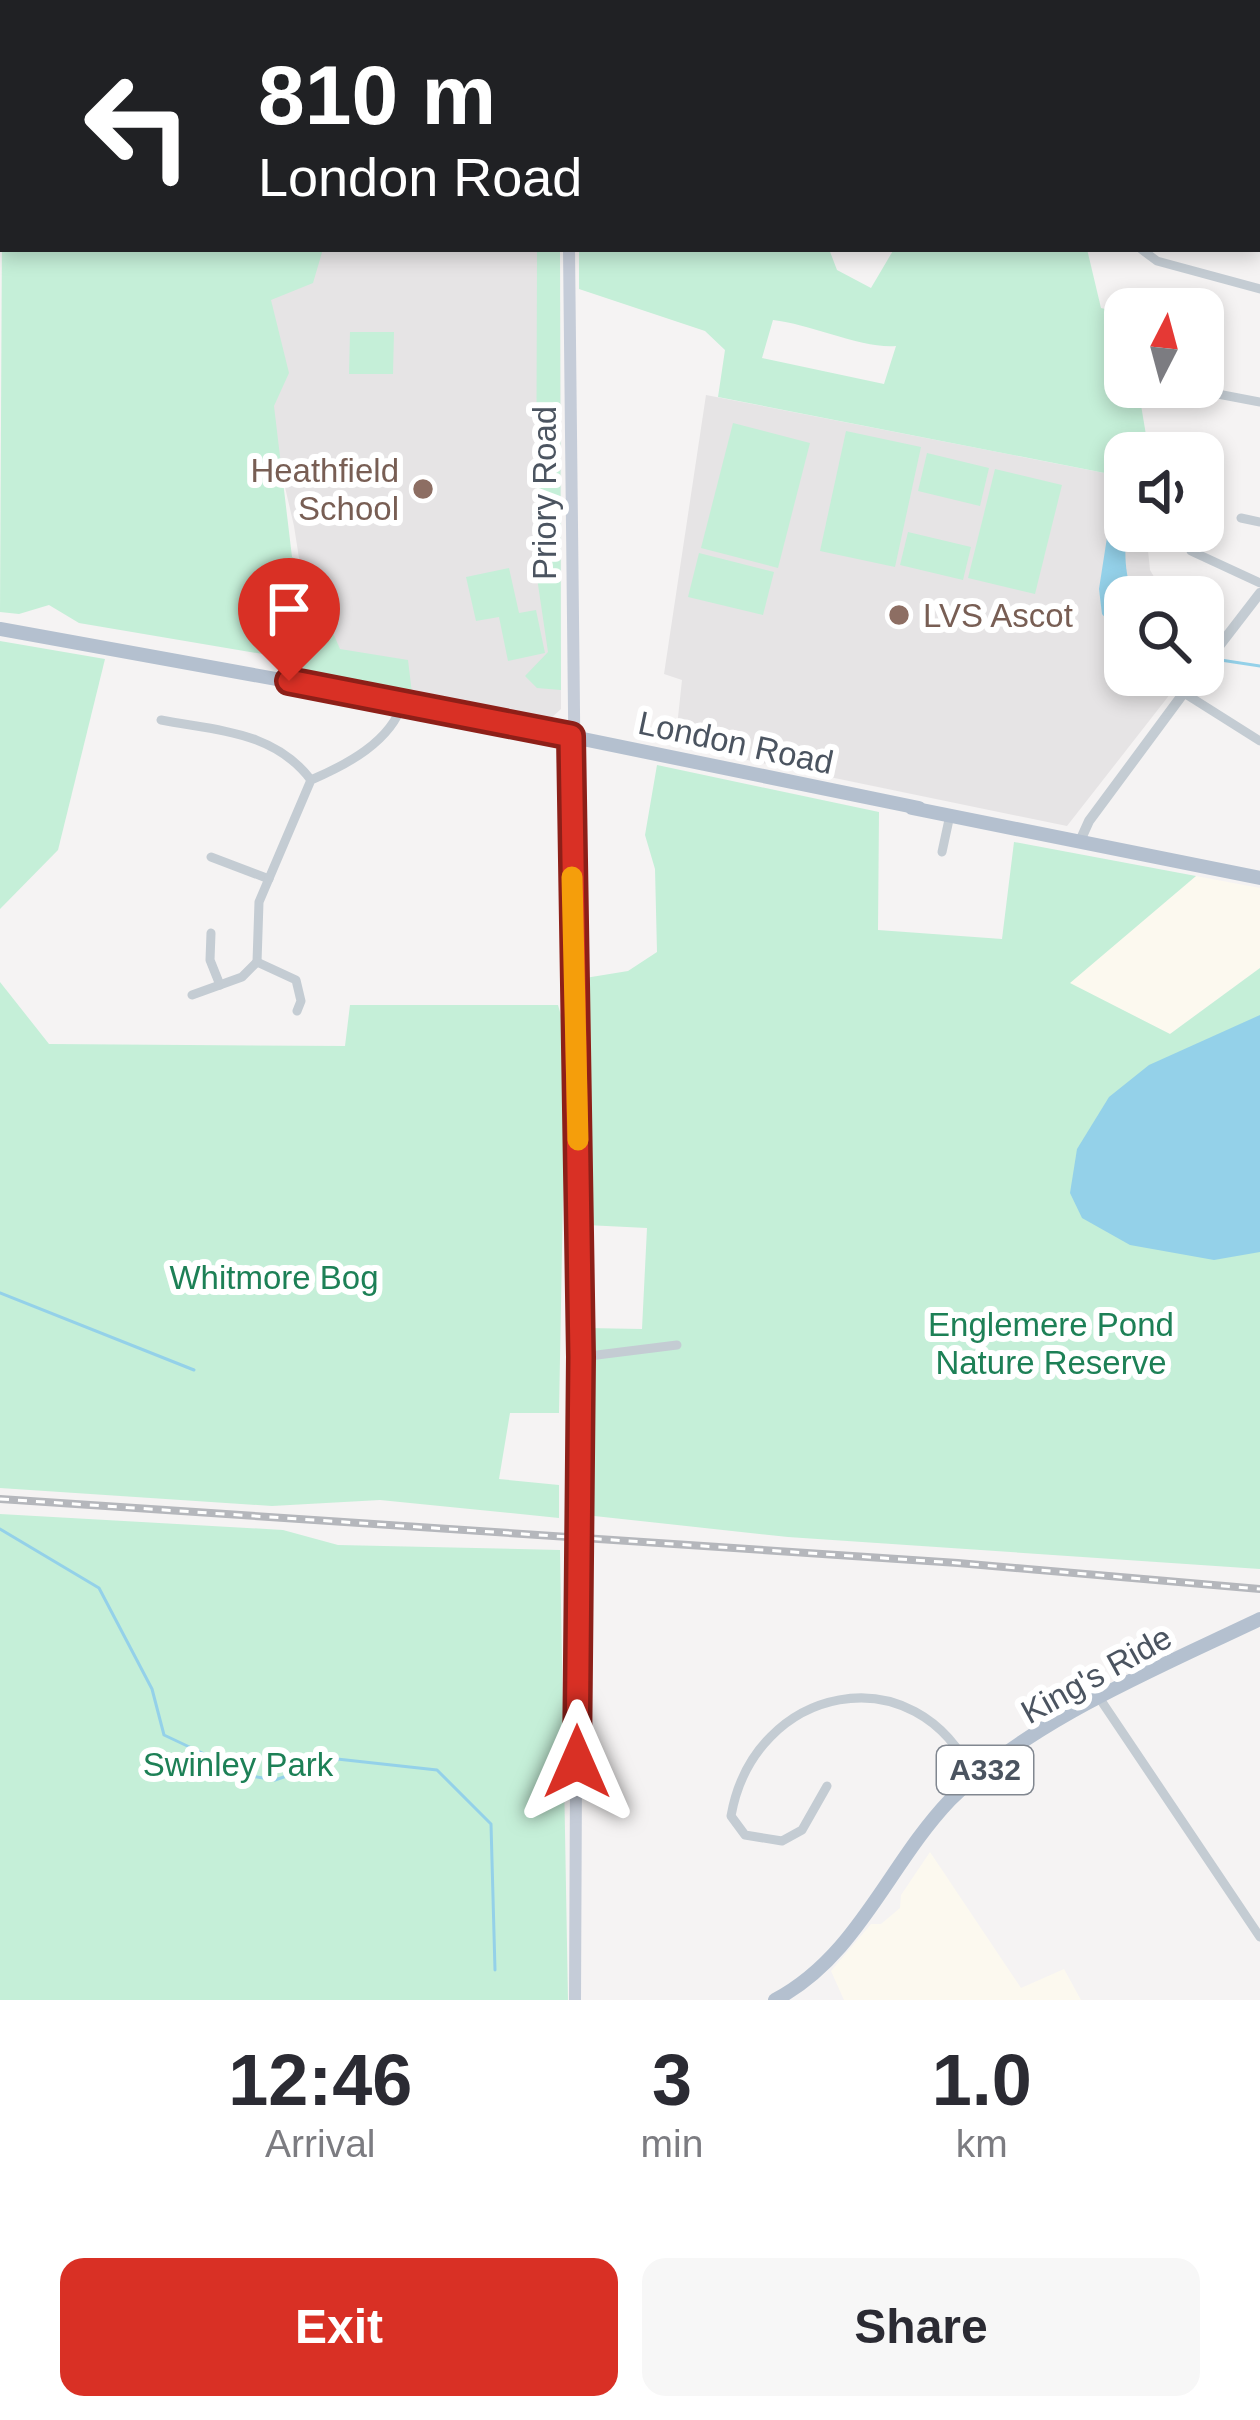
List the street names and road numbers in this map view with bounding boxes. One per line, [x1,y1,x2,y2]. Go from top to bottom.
street label: Priory Road [526,406,563,580]
street label: London Road [635,704,837,781]
street label: King's Ride [1015,1618,1178,1731]
road number: A332 [937,1746,1033,1794]

